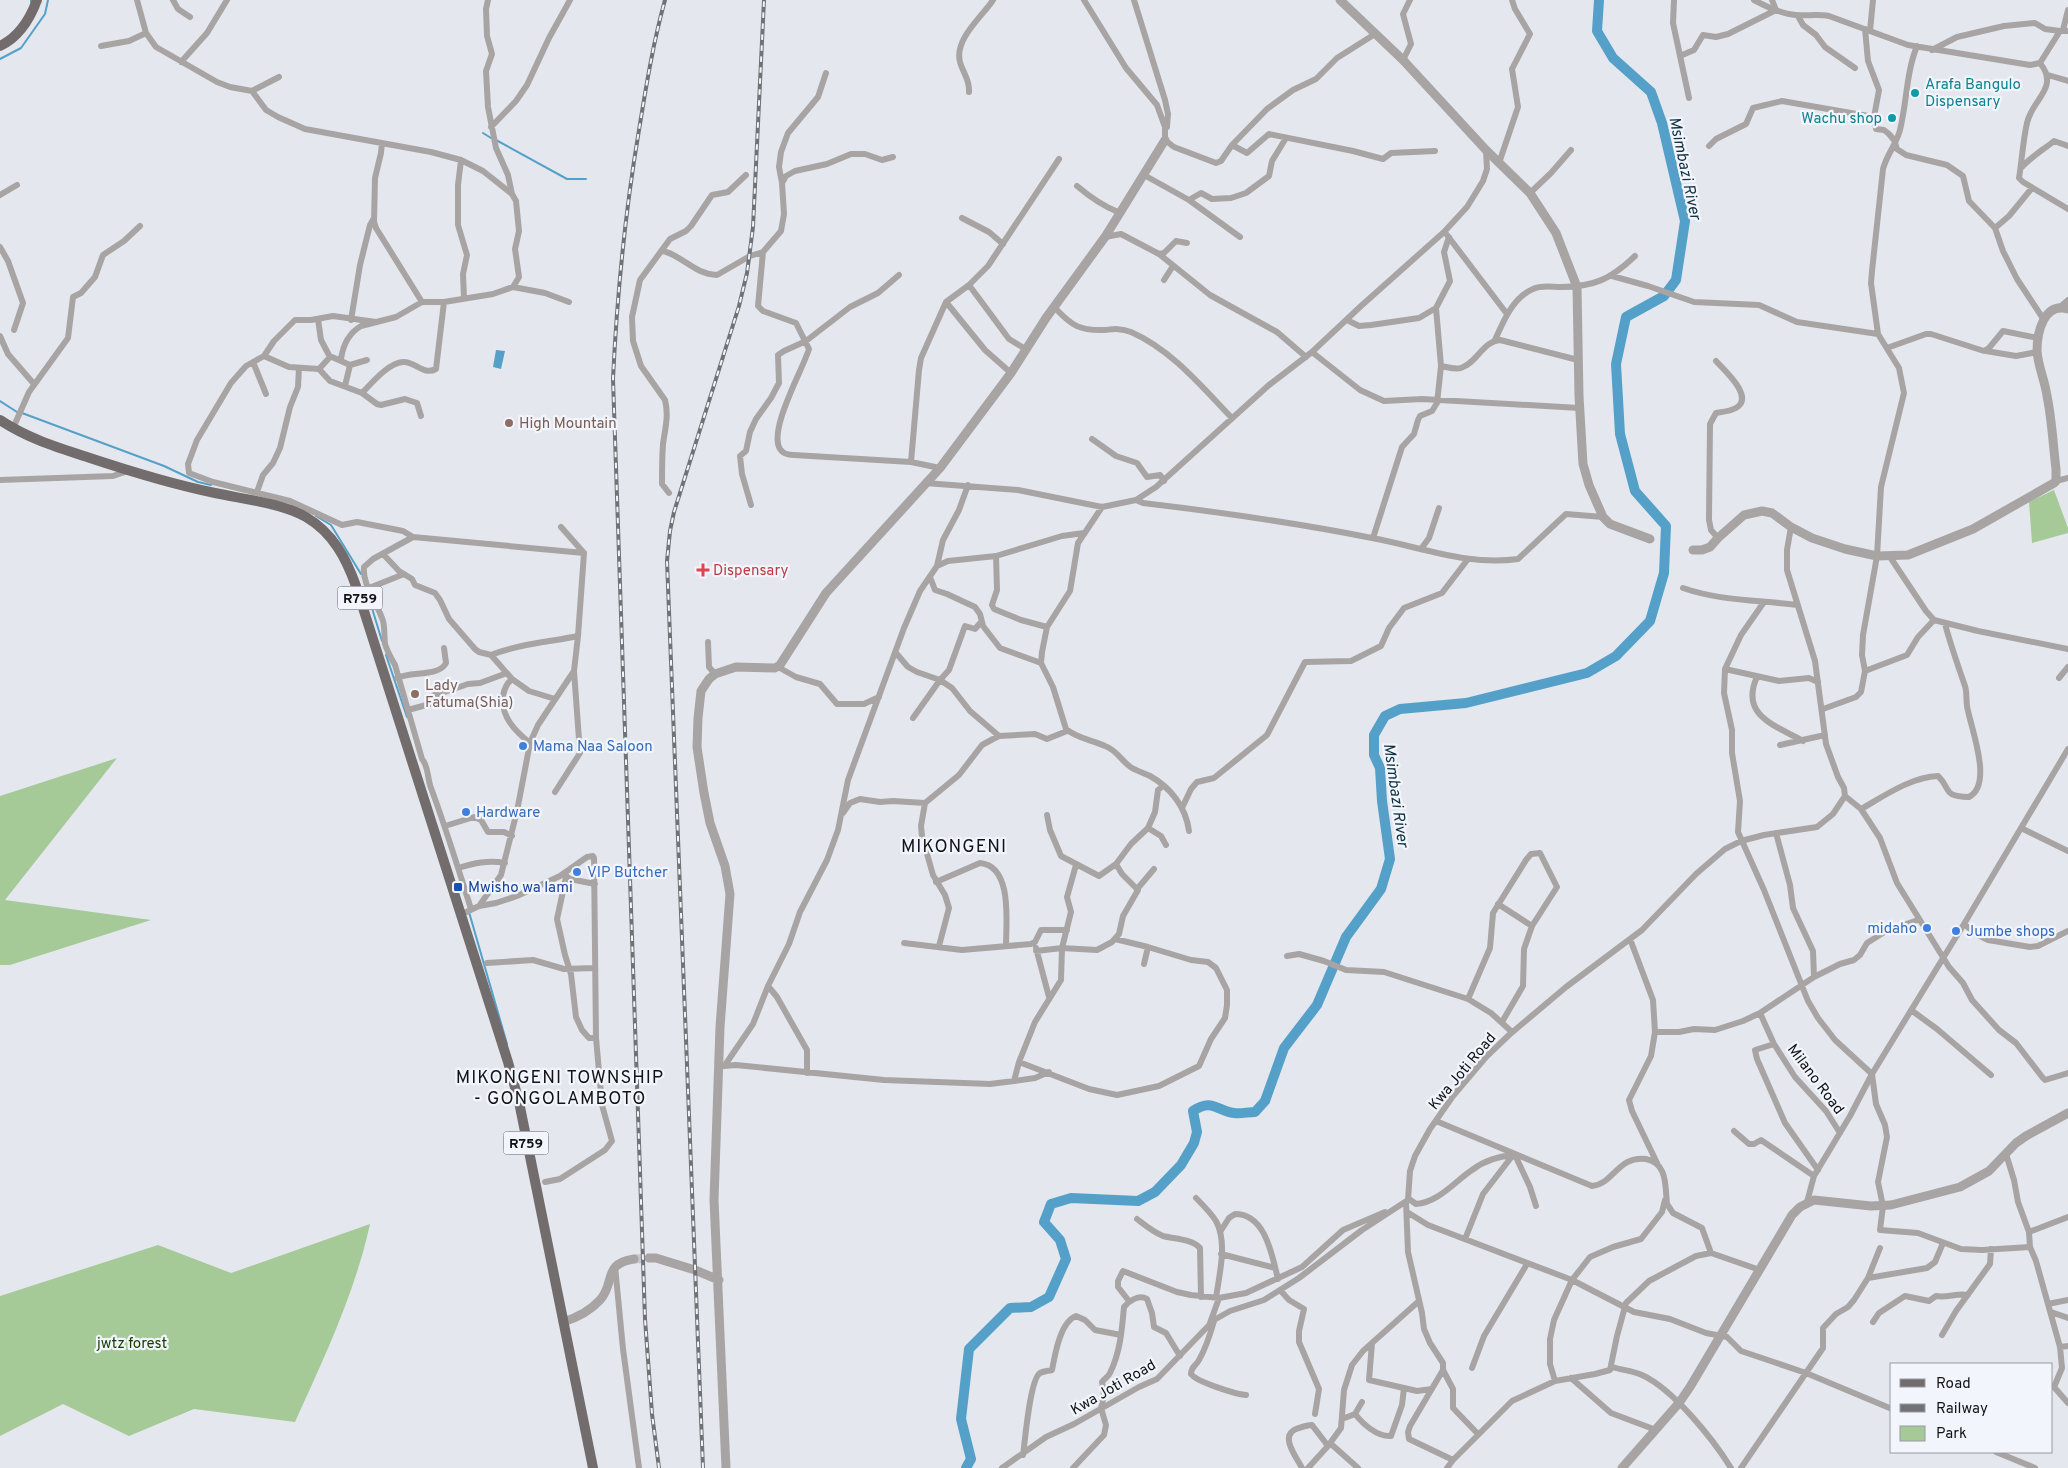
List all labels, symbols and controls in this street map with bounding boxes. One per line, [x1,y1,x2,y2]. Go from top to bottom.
place label: Arafa Bangulo Dispensary [1925,76,2021,112]
marker: Arafa Bangulo Dispensary [1909,87,1921,99]
place label: Wachu shop [1801,110,1882,129]
marker: Wachu shop [1886,112,1898,124]
water label: Msimbazi River [1663,115,1705,224]
place label: High Mountain [519,415,617,434]
marker: High Mountain [503,417,515,429]
place label: Dispensary [713,562,788,581]
marker: Dispensary [697,564,709,576]
road number: R759 [338,586,382,610]
place label: Lady Fatuma(Shia) [425,677,513,713]
marker: Lady Fatuma(Shia) [409,688,421,700]
place label: Mama Naa Saloon [533,738,653,757]
marker: Mama Naa Saloon [517,740,529,752]
water label: Msimbazi River [1378,742,1412,851]
place label: Hardware [476,804,540,823]
marker: Hardware [460,806,472,818]
district label: MIKONGENI [901,836,1007,859]
place label: VIP Butcher [587,864,668,883]
marker: VIP Butcher [571,866,583,878]
place label: Mwisho wa lami [468,879,573,898]
marker: Mwisho wa lami [452,881,464,893]
place label: midaho [1867,920,1917,939]
marker: midaho [1921,922,1933,934]
place label: Jumbe shops [1966,923,2055,942]
marker: Jumbe shops [1950,925,1962,937]
street label: Kwa Joti Road [1425,1029,1501,1115]
street label: Milano Road [1782,1041,1847,1119]
district label: MIKONGENI TOWNSHIP - GONGOLAMBOTO [456,1067,664,1111]
road number: R759 [504,1132,548,1154]
park label: jwtz forest [96,1335,167,1354]
street label: Kwa Joti Road [1068,1356,1160,1420]
legend [1890,1363,2053,1453]
text: Road [1936,1375,1971,1394]
text: Railway [1936,1400,1988,1419]
text: Park [1936,1425,1967,1444]

